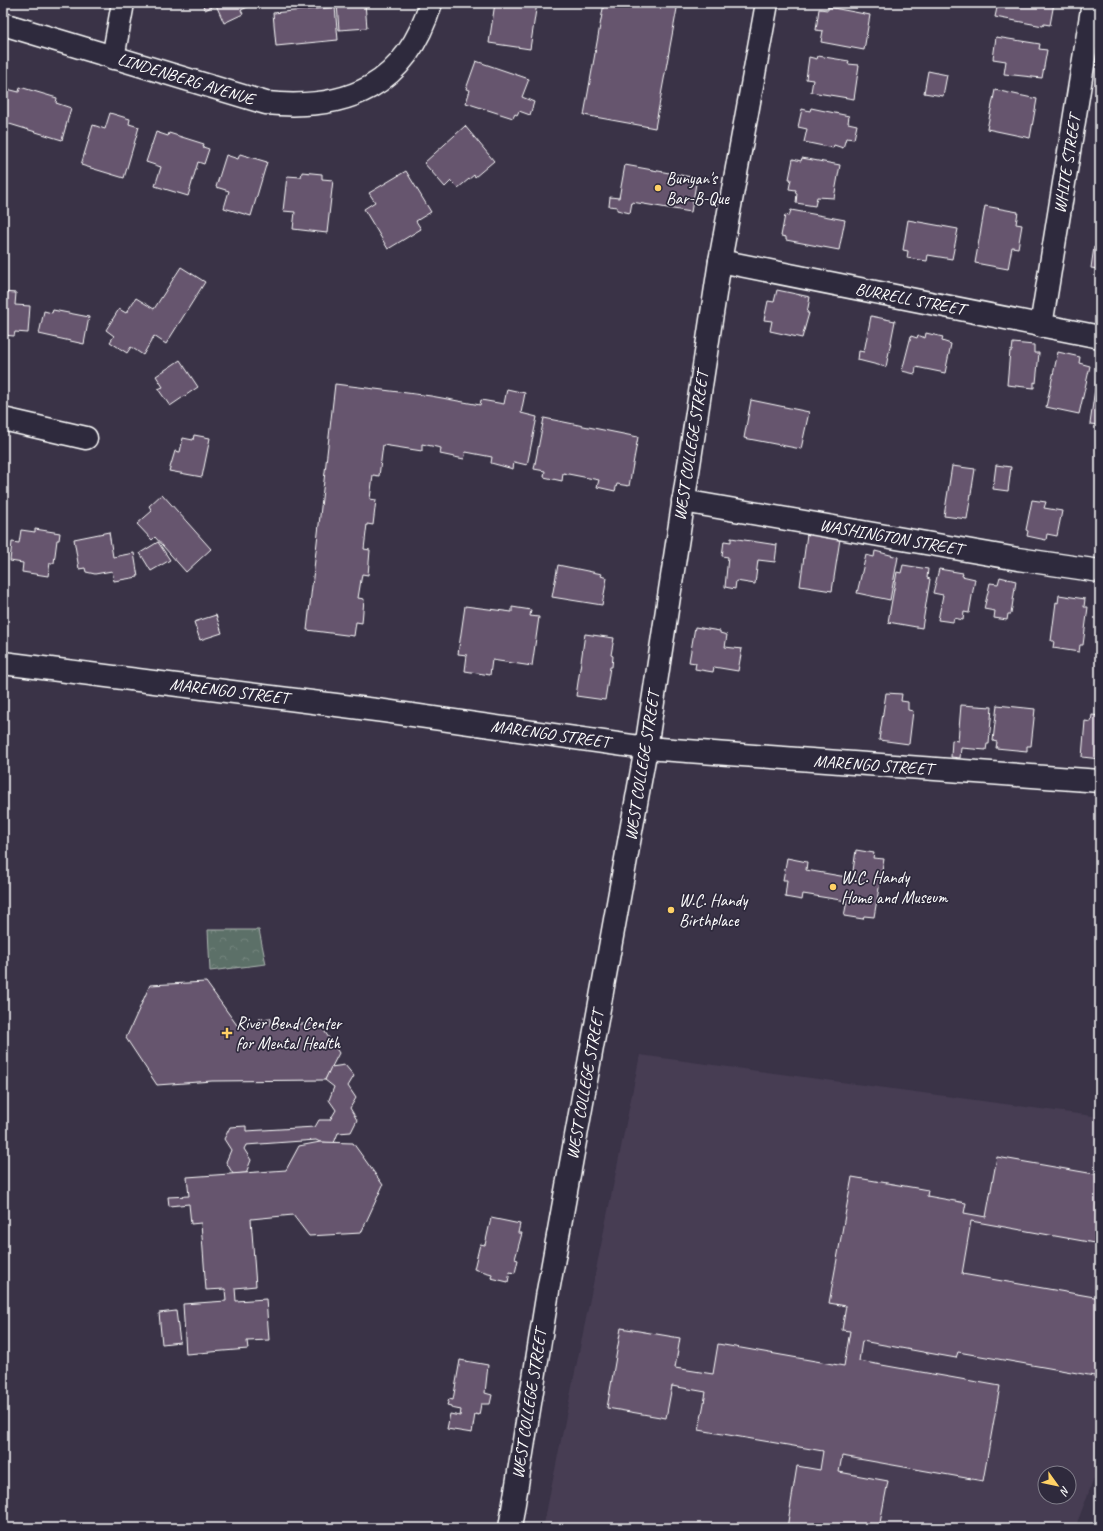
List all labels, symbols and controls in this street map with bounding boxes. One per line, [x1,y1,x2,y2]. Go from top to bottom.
street label: LINDENBERG AVENUE [115,48,259,110]
street label: WHITE STREET [1049,110,1086,215]
place label: Bunyan's Bar-B-Que [666,168,730,209]
marker: Bunyan's Bar-B-Que [653,183,663,193]
street label: BURRELL STREET [854,278,971,321]
street label: WEST COLLEGE STREET [669,366,714,522]
street label: WASHINGTON STREET [818,514,968,561]
street label: MARENGO STREET [169,673,294,709]
street label: WEST COLLEGE STREET [620,686,665,842]
street label: MARENGO STREET [490,715,615,753]
street label: MARENGO STREET [813,750,937,780]
place label: W.C. Handy Home and Museum [841,867,949,908]
marker: W.C. Handy Home and Museum [828,882,838,892]
place label: W.C. Handy Birthplace [679,890,748,931]
marker: W.C. Handy Birthplace [666,905,676,915]
street label: WEST COLLEGE STREET [562,1005,609,1161]
place label: River Bend Center for Mental Health [236,1013,343,1054]
marker: River Bend Center for Mental Health [221,1027,233,1039]
street label: WEST COLLEGE STREET [507,1324,552,1480]
north arrow [1037,1465,1077,1505]
text: N [1056,1484,1073,1499]

